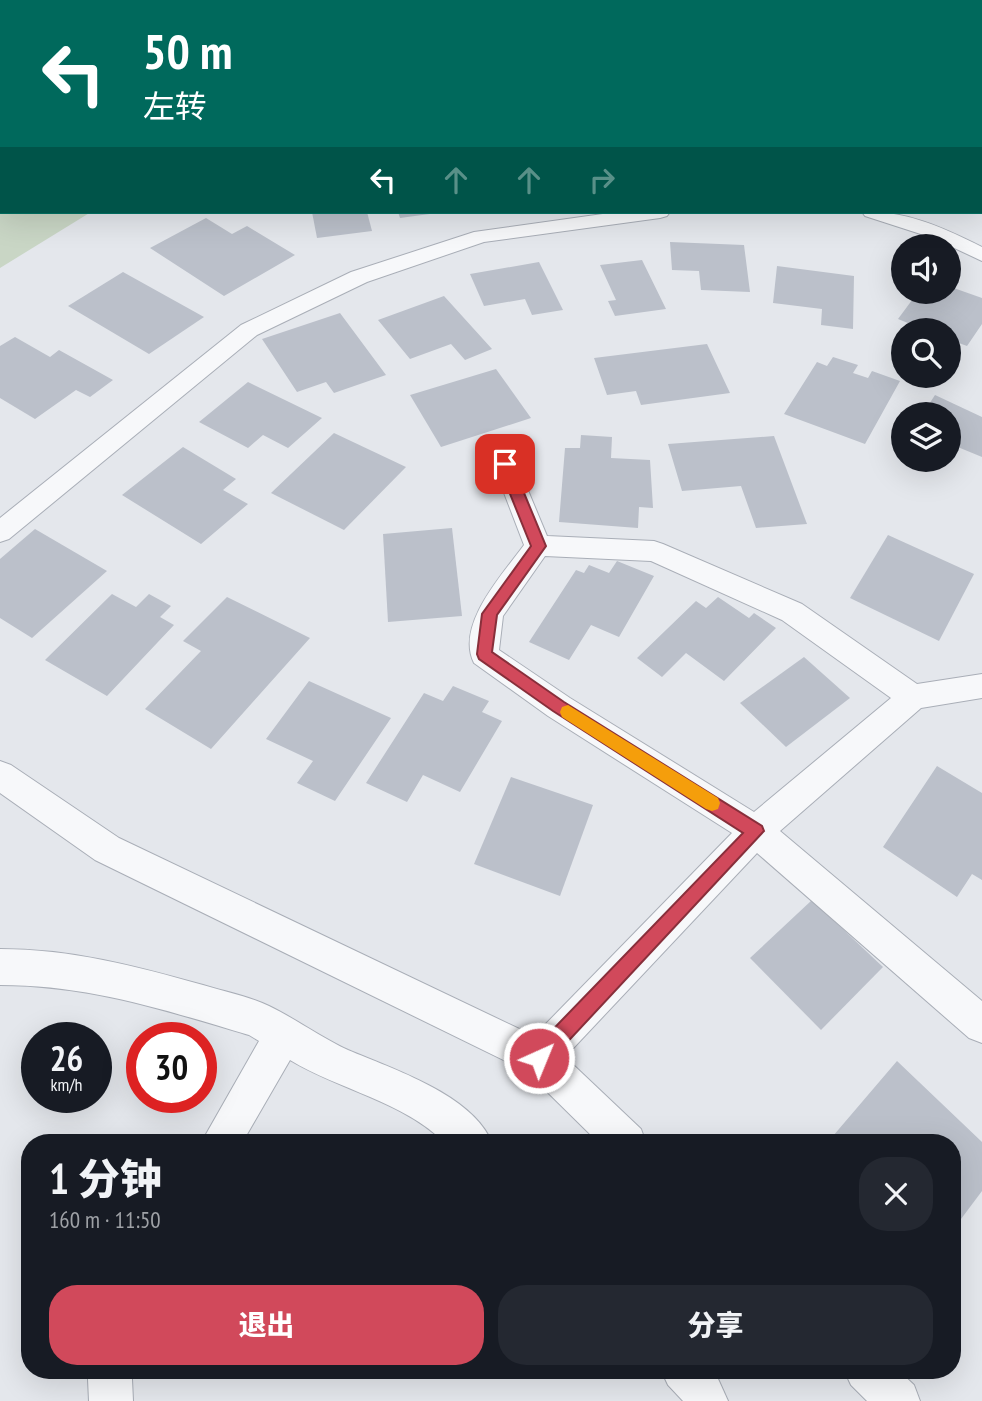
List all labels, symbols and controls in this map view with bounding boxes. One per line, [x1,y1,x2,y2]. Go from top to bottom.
text: 50 m [143,19,232,83]
icon: left [28,28,119,119]
text: 左转 [143,85,207,127]
icon: left [364,161,402,199]
icon: ahead [437,161,475,199]
icon: ahead [510,161,548,199]
icon: right [583,161,621,199]
map controls [891,234,961,472]
button: sound [891,234,961,304]
button: search [891,318,961,388]
button: layers [891,402,961,472]
pin [475,434,535,494]
icon: arrive [486,445,524,483]
position arrow [502,1021,576,1095]
speed limit sign: 30 [126,1022,217,1113]
text: 26 [50,1035,83,1081]
text: km/h [51,1073,82,1096]
text: 1 分钟 [49,1151,162,1206]
button: close [859,1157,933,1231]
text: 160 m · 11:50 [49,1205,161,1234]
button: 退出 [49,1285,484,1365]
button: 分享 [498,1285,933,1365]

